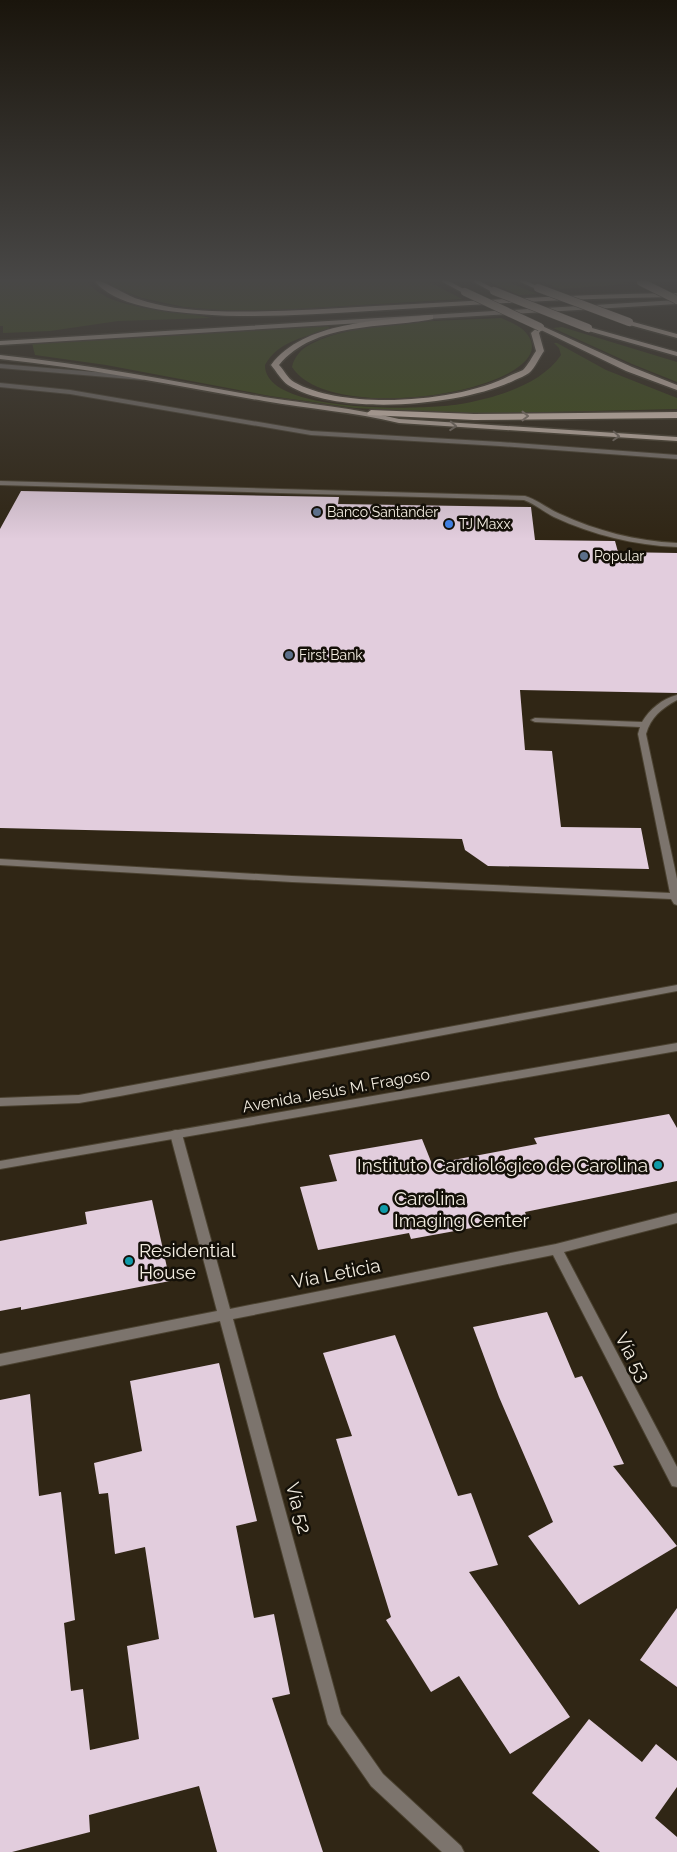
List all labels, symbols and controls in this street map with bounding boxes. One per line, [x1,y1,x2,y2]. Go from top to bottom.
one-way arrow [521,411,529,422]
one-way arrow [450,420,458,431]
one-way arrow [612,430,620,441]
place label: Banco Santander [327,504,438,520]
marker: Banco Santander [311,506,323,518]
place label: TJ Maxx [459,516,510,532]
marker: TJ Maxx [443,518,455,530]
place label: Popular [594,548,644,564]
marker: Popular [578,550,590,562]
place label: First Bank [299,647,363,663]
marker: First Bank [283,649,295,661]
street label: Avenida Jesús M. Fragoso [241,1065,431,1116]
place label: Instituto Cardiológico de Carolina [357,1154,648,1176]
marker: Instituto Cardiológico de Carolina [652,1159,664,1171]
place label: Carolina Imaging Center [394,1187,530,1231]
marker: Carolina Imaging Center [378,1203,390,1215]
place label: Residential House [139,1239,236,1283]
street label: Vía Leticia [290,1254,382,1292]
marker: Residential House [123,1255,135,1267]
street label: Vía 53 [611,1329,655,1385]
street label: Vía 52 [282,1480,316,1536]

